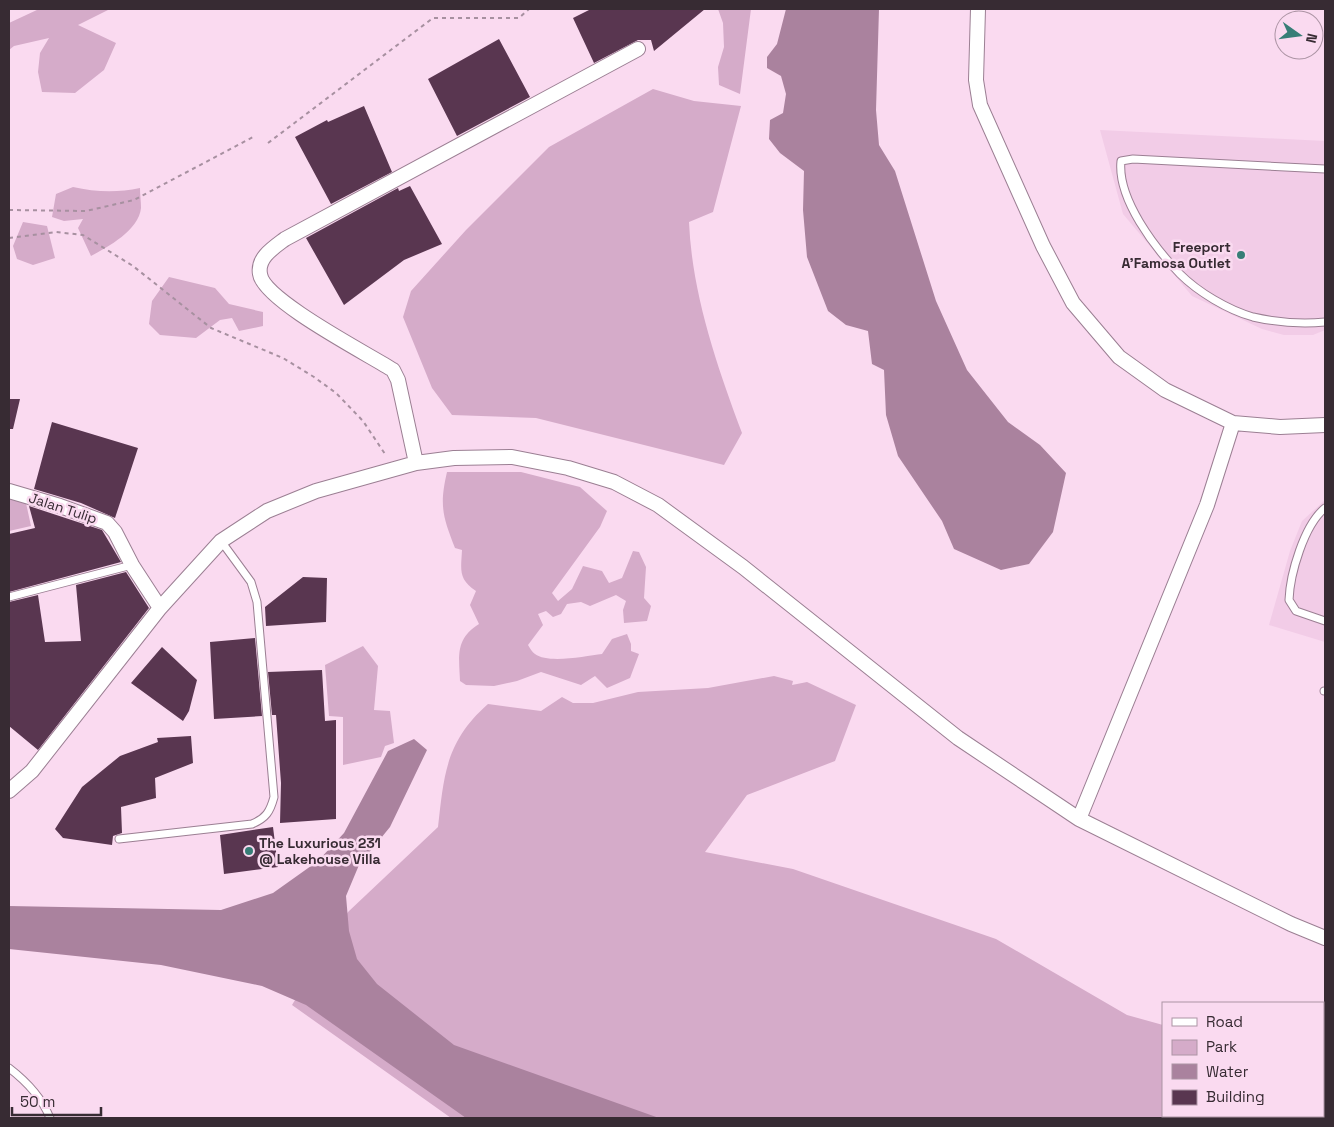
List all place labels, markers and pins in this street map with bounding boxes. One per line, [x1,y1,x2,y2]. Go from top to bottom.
place label: Freeport A'Famosa Outlet [1122,238,1231,272]
marker: Freeport A'Famosa Outlet [1235,249,1247,261]
place label: The Luxurious 231 @ Lakehouse Villa [259,834,381,868]
marker: The Luxurious 231 @ Lakehouse Villa [243,845,255,857]

